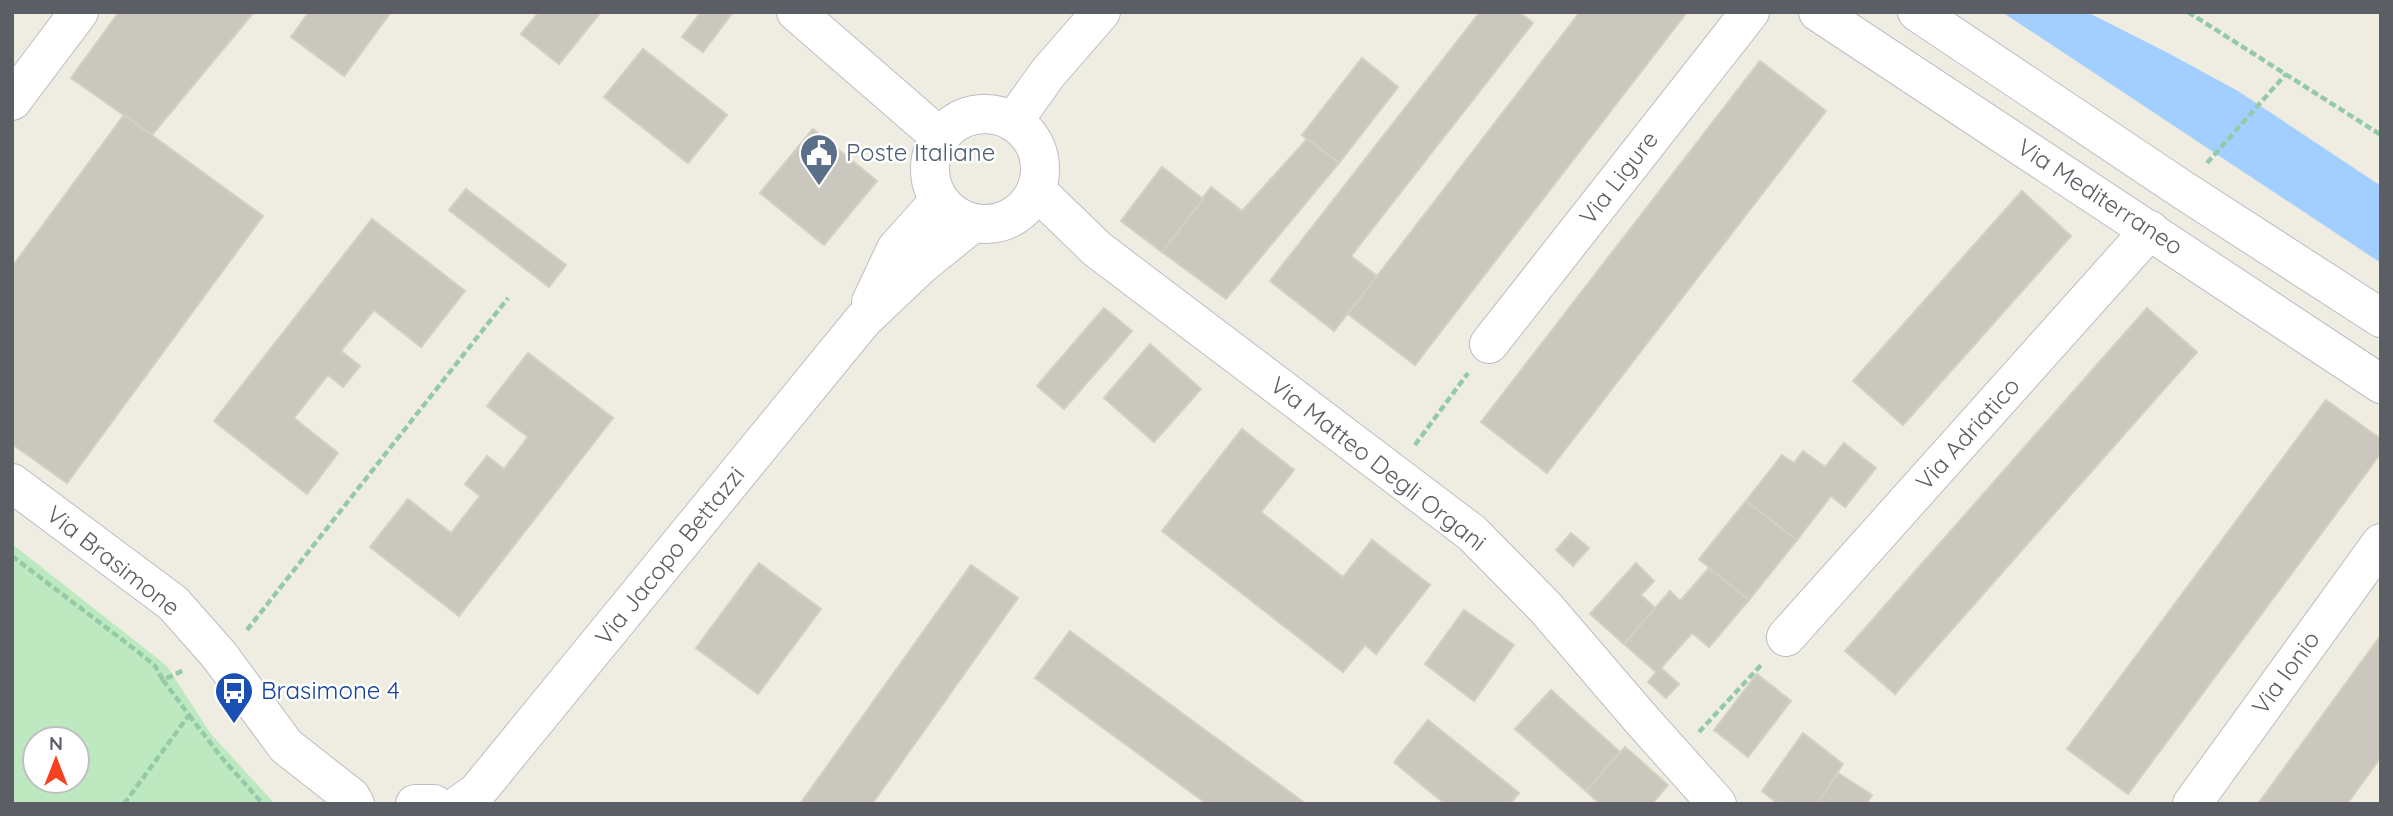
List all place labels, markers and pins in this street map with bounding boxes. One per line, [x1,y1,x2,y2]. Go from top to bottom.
public building icon: Poste Italiane [798,132,840,187]
place label: Poste Italiane [846,137,995,167]
bus stop icon: Brasimone 4 [213,670,255,725]
place label: Brasimone 4 [261,675,400,705]

